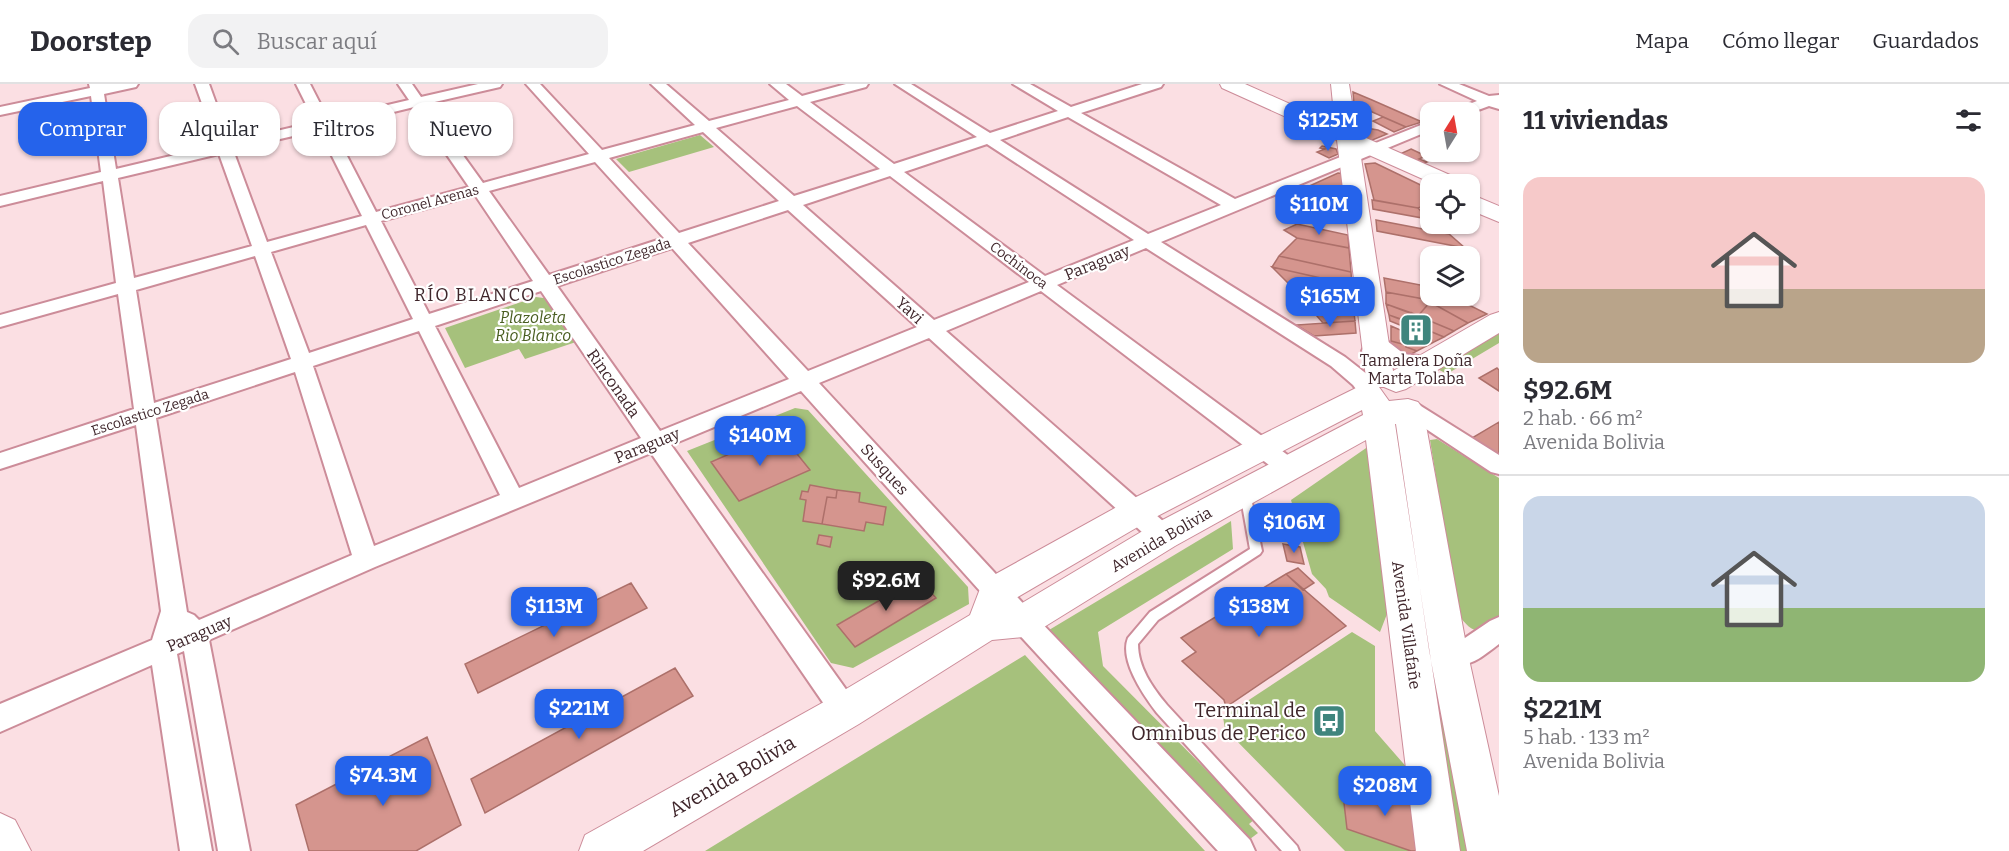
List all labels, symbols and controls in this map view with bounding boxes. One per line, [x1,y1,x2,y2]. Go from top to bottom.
search box [188,14,608,68]
text: Doorstep [30,25,152,58]
icon: search [209,25,242,58]
text: Buscar aquí [257,28,377,55]
text: Mapa [1635,28,1689,54]
text: Cómo llegar [1722,28,1839,54]
text: Guardados [1872,28,1979,54]
pin: $125M [1286,101,1370,152]
chip: Comprar [18,102,147,156]
chip: Alquilar [159,102,280,156]
chip: Filtros [292,102,396,156]
chip: Nuevo [408,102,513,156]
north arrow [1420,102,1480,162]
map controls [1420,102,1480,306]
icon: filters [1952,104,1985,137]
text: 11 viviendas [1523,105,1668,136]
text: $125M [1298,108,1358,132]
button: locate [1420,174,1480,234]
street label: Coronel Arenas [379,181,481,224]
pin: $110M [1277,185,1361,236]
text: $110M [1289,192,1349,216]
icon: home [1700,216,1808,324]
street label: Escolastico Zegada [551,234,673,288]
street label: Cochinoca [986,238,1051,293]
street label: Paraguay [1062,241,1133,284]
button: layers [1420,246,1480,306]
pin: $165M [1288,277,1372,328]
district label: RÍO BLANCO [414,283,536,306]
text: $165M [1300,284,1360,308]
street label: Yavi [892,293,927,328]
park label: Plazoleta Rio Blanco [495,308,571,345]
building icon: Tamalera Doña Marta Tolaba [1398,312,1434,348]
street label: Rinconada [583,345,644,421]
place label: Tamalera Doña Marta Tolaba [1360,351,1473,388]
text: $92.6M [1523,375,1612,406]
street label: Escolastico Zegada [89,385,211,439]
text: 2 hab. · 66 m² [1523,406,1643,430]
pin: $140M [718,416,802,467]
text: $140M [728,423,792,447]
street label: Paraguay [612,424,683,467]
text: Avenida Bolivia [1523,430,1665,454]
street label: Susques [857,440,913,499]
street label: Avenida Bolivia [1107,503,1215,576]
pin: $106M [1252,503,1336,554]
text: $106M [1263,510,1325,534]
icon: home [1700,535,1808,643]
street label: Avenida Villafañe [1388,560,1425,691]
pin: $92.6M [837,561,935,612]
text: $92.6M [852,568,920,592]
pin: $113M [512,587,596,638]
pin: $138M [1217,587,1301,638]
text: $113M [525,594,583,618]
text: $138M [1228,594,1290,618]
street label: Paraguay [164,611,235,656]
pin: $221M [537,689,621,740]
text: $221M [1523,694,1602,725]
text: $221M [549,696,609,720]
place label: Terminal de Omnibus de Perico [1131,698,1306,745]
bus stop icon: Terminal de Omnibus de Perico [1311,703,1347,739]
text: 5 hab. · 133 m² [1523,725,1649,749]
street label: Avenida Bolivia [664,730,800,822]
text: Avenida Bolivia [1523,749,1665,773]
pin: $74.3M [334,756,432,807]
text: $74.3M [349,763,417,787]
pin: $208M [1343,766,1427,817]
text: $208M [1352,773,1418,797]

